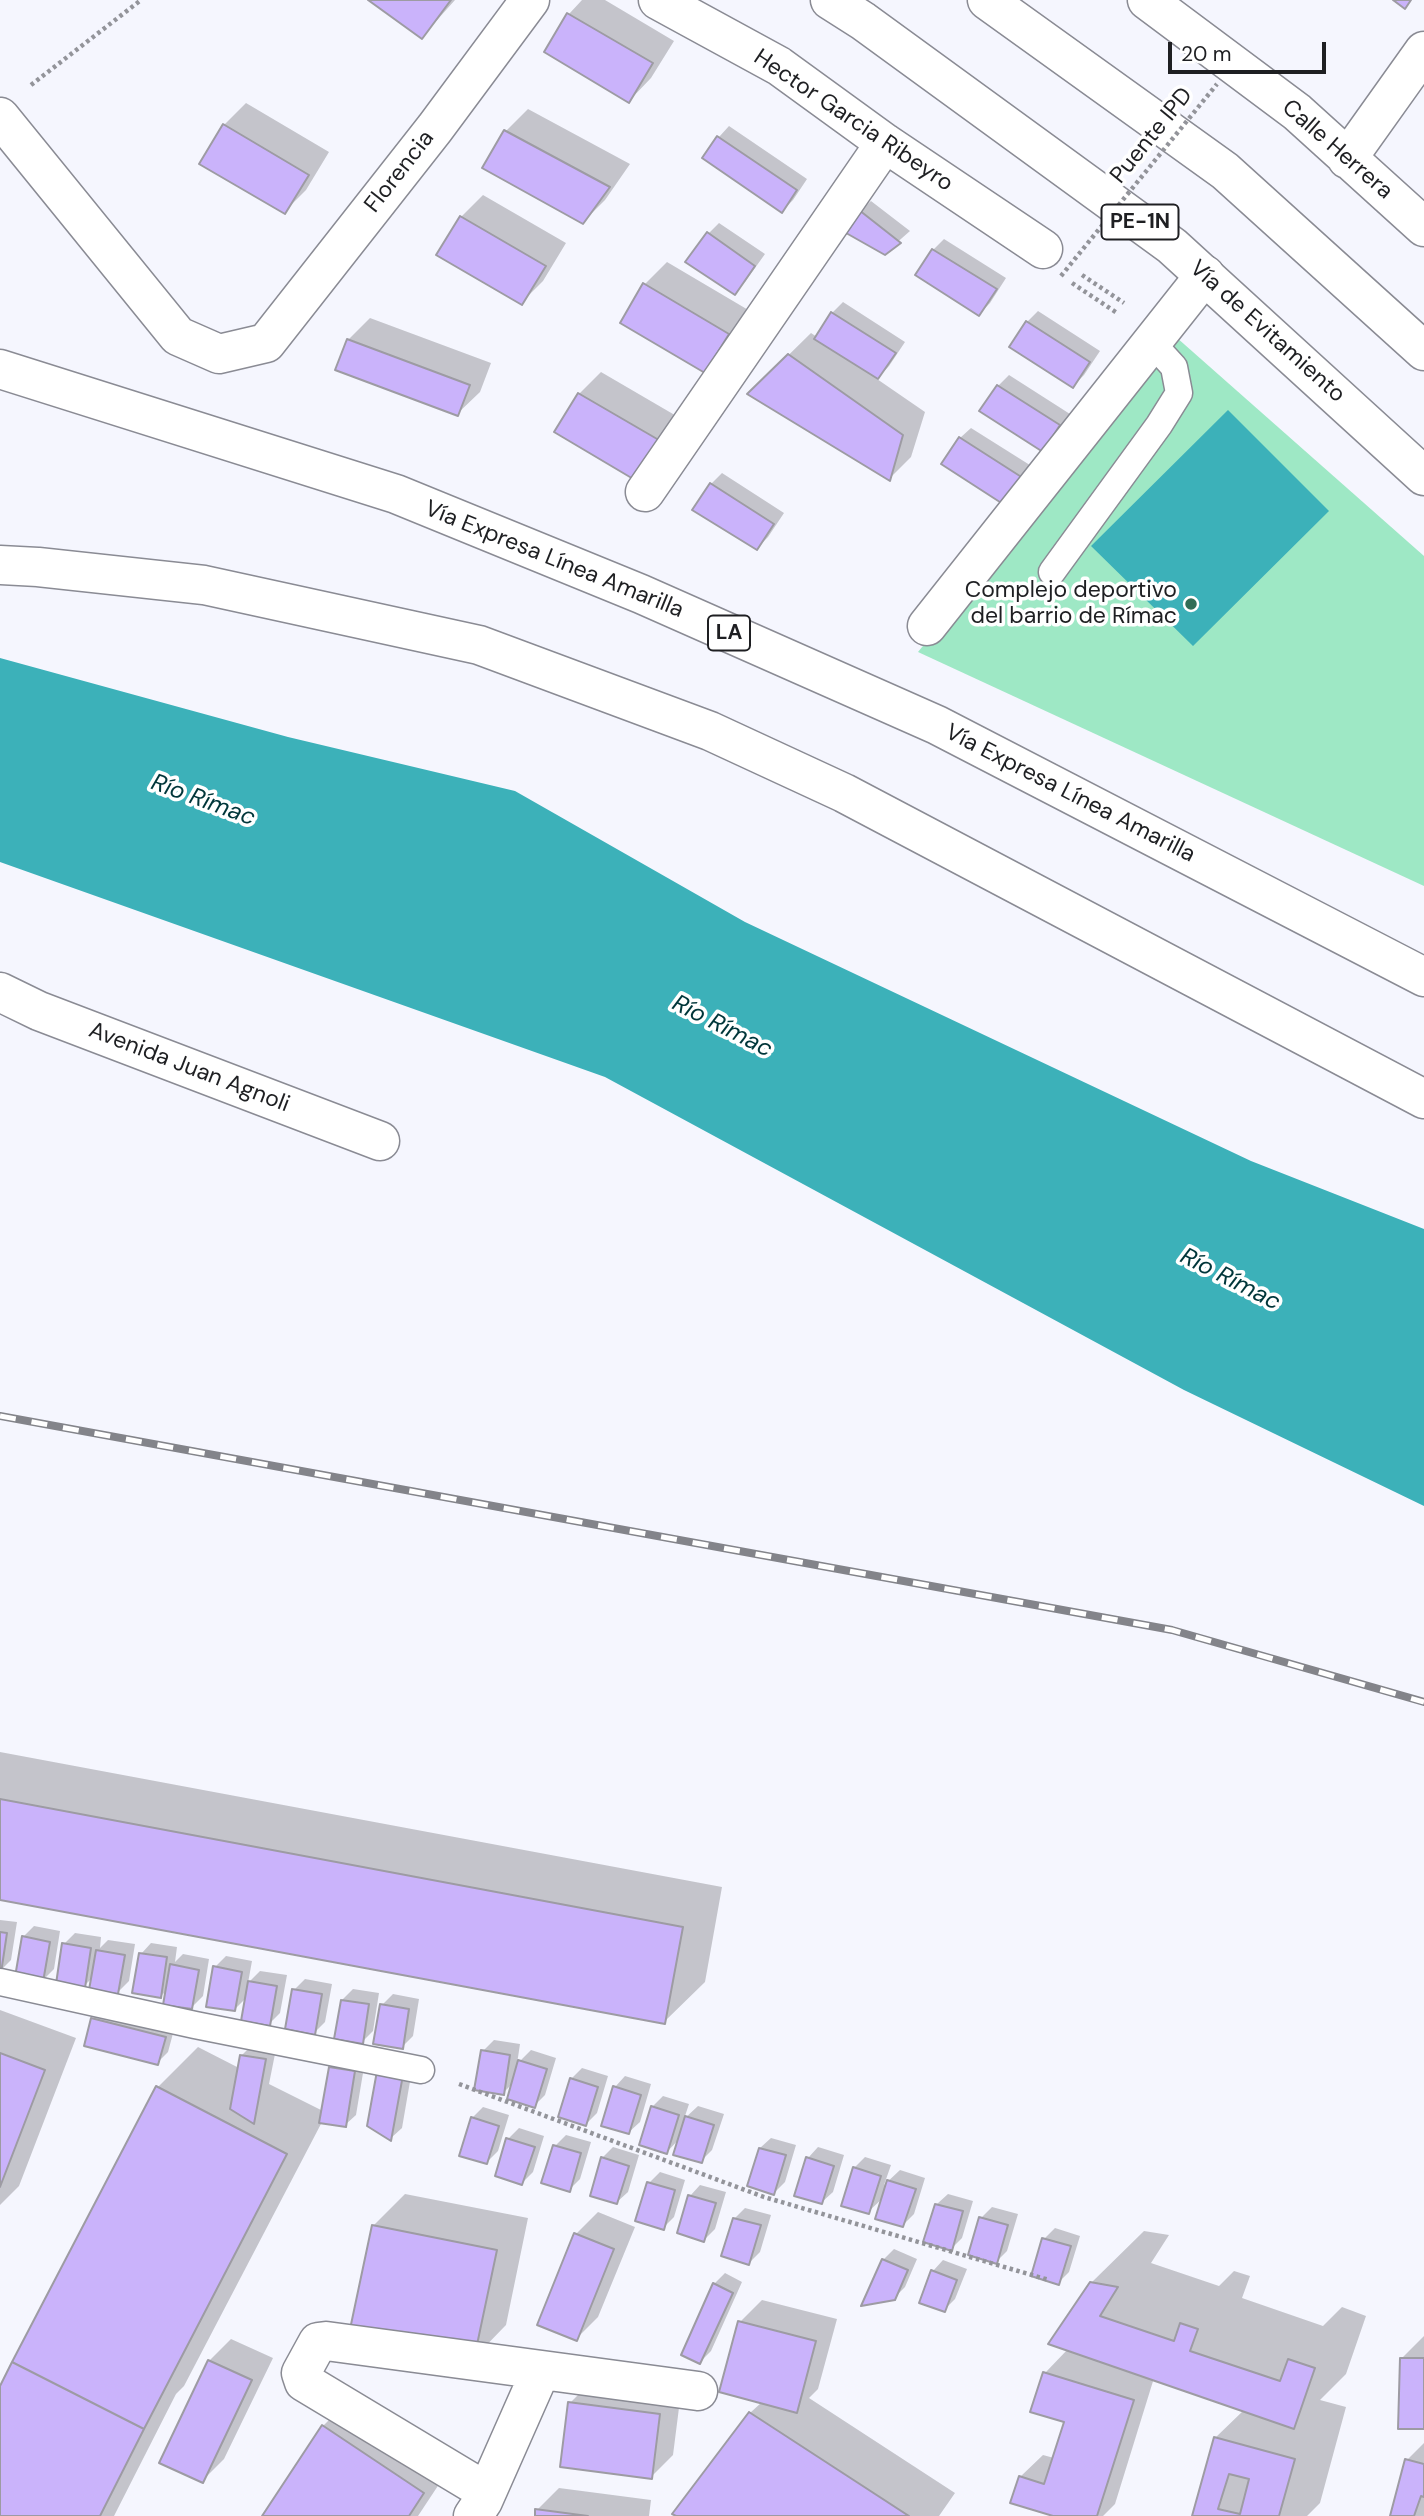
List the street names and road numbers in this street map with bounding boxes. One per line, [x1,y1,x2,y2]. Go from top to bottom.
street label: Hector Garcia Ribeyro [748,44,958,198]
street label: Puente IPD [1105,83,1199,189]
street label: Calle Herrera [1276,94,1398,206]
street label: Florencia [359,125,441,219]
road number: PE-1N [1102,204,1178,240]
street label: Vía de Evitamiento [1184,255,1350,409]
street label: Vía Expresa Línea Amarilla [421,495,687,625]
road number: LA [708,616,750,650]
street label: Vía Expresa Línea Amarilla [941,719,1199,869]
street label: Avenida Juan Agnoli [85,1017,293,1119]

